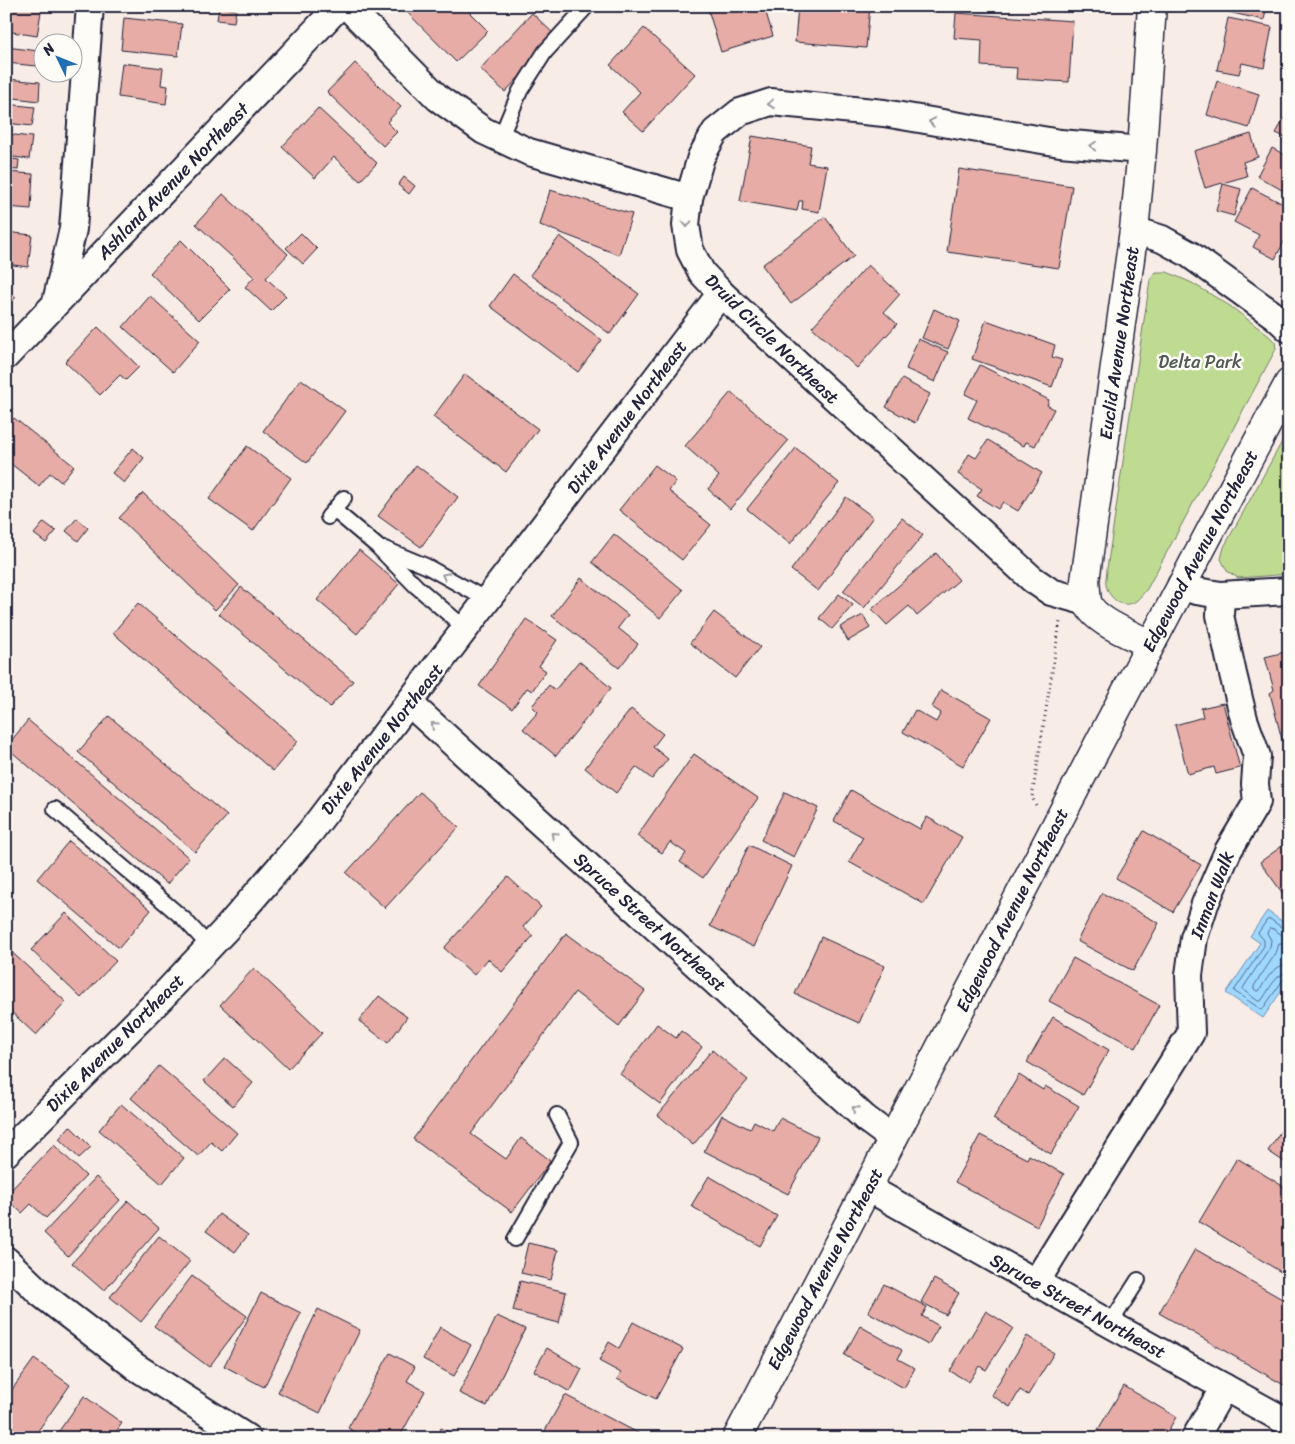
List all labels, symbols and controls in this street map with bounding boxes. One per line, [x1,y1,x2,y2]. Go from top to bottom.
north arrow [32,32,82,82]
text: N [36,37,62,62]
street label: Ashland Avenue Northeast [88,94,258,268]
one-way arrow [767,98,775,109]
one-way arrow [928,117,937,127]
one-way arrow [1089,140,1097,151]
one-way arrow [682,221,692,229]
street label: Euclid Avenue Northeast [1090,244,1148,442]
street label: Druid Circle Northeast [697,266,847,412]
street label: Dixie Avenue Northeast [558,333,696,501]
park label: Delta Park [1158,346,1242,378]
street label: Edgewood Avenue Northeast [1133,444,1267,658]
one-way arrow [441,572,450,582]
street label: Dixie Avenue Northeast [312,656,452,822]
one-way arrow [430,722,439,731]
street label: Edgewood Avenue Northeast [947,802,1077,1018]
one-way arrow [550,832,559,841]
street label: Spruce Street Northeast [566,844,734,1000]
street label: Inman Walk [1180,846,1244,944]
street label: Dixie Avenue Northeast [38,966,192,1120]
one-way arrow [852,1106,861,1115]
street label: Edgewood Avenue Northeast [758,1162,892,1376]
street label: Spruce Street Northeast [984,1244,1172,1368]

